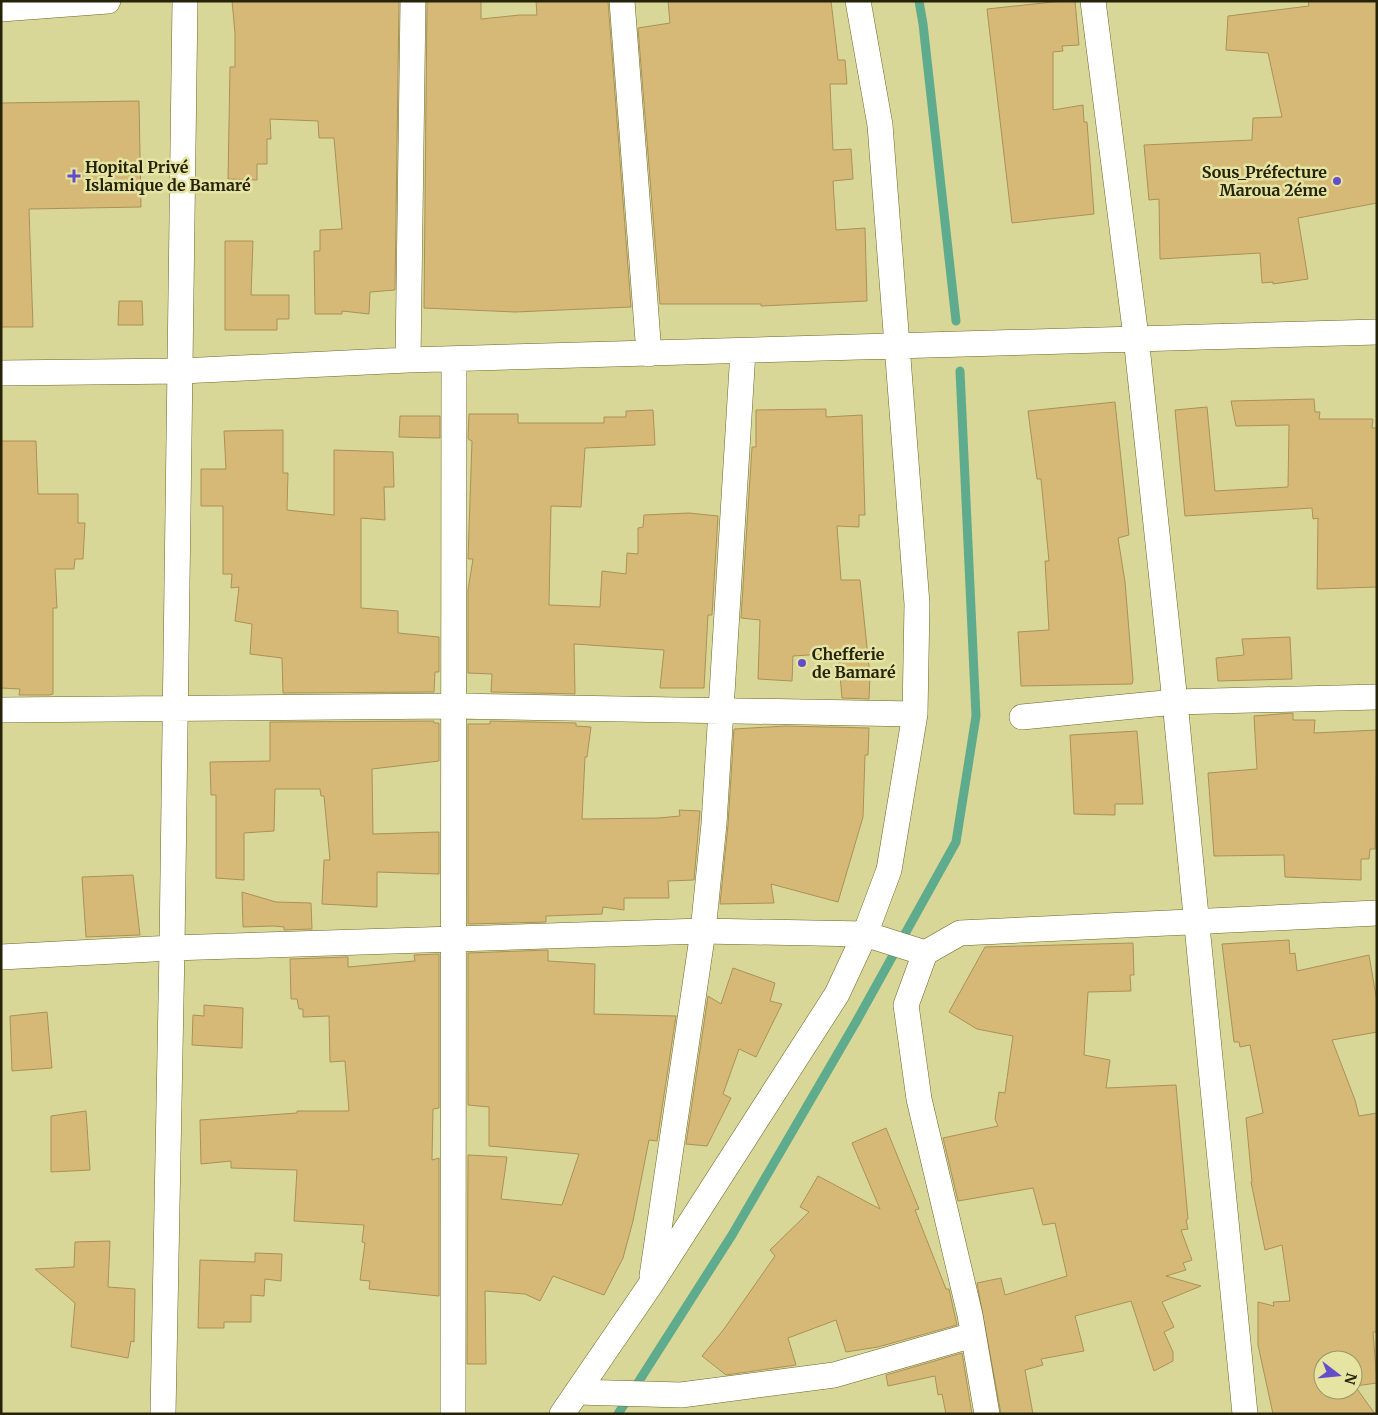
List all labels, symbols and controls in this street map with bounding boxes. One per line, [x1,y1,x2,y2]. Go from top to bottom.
place label: Hopital Privé Islamique de Bamaré [85,157,251,195]
place label: Sous_Préfecture Maroua 2éme [1202,162,1327,200]
marker: Hopital Privé Islamique de Bamaré [67,169,81,183]
marker: Sous_Préfecture Maroua 2éme [1331,175,1343,187]
place label: Chefferie de Bamaré [812,644,896,682]
marker: Chefferie de Bamaré [796,657,808,669]
north arrow [1313,1350,1363,1400]
text: N [1340,1371,1361,1386]

